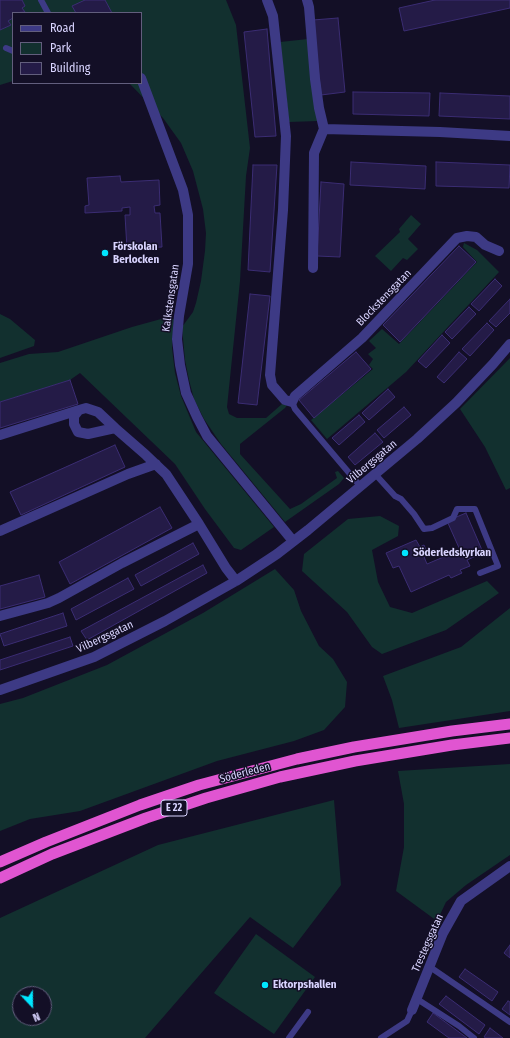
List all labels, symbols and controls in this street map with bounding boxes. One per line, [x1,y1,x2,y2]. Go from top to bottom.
legend [12,12,142,84]
text: Road [50,21,75,35]
text: Park [50,41,71,55]
text: Building [50,61,90,75]
place label: Förskolan Berlocken [113,240,159,266]
marker: Förskolan Berlocken [100,248,110,258]
street label: Kalkstensgatan [160,263,182,333]
street label: Blockstensgatan [354,267,414,329]
street label: Vilbergsgatan [344,437,400,487]
place label: Söderledskyrkan [413,546,491,560]
marker: Söderledskyrkan [400,548,410,558]
street label: Vilbergsgatan [75,618,135,656]
street label: Söderleden [218,760,272,786]
road number: E 22 [161,800,187,816]
street label: Trestegsgatan [409,912,447,974]
place label: Ektorpshallen [273,978,337,992]
marker: Ektorpshallen [260,980,270,990]
north arrow [12,986,52,1026]
text: N [31,1009,42,1024]

